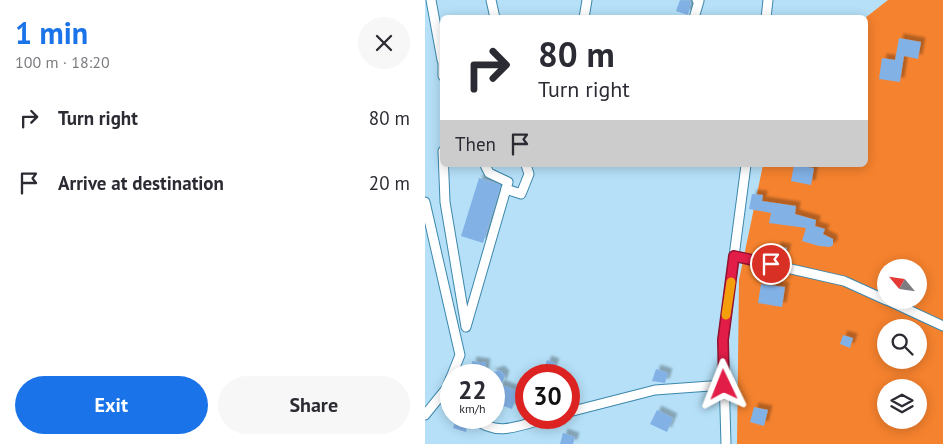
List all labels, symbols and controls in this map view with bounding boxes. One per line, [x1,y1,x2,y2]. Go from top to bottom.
text: 1 min [15,13,88,52]
button: close [358,17,410,69]
text: 80 m [538,31,615,77]
icon: right [455,35,520,100]
text: 100 m · 18:20 [15,52,110,72]
text: Turn right [538,75,630,103]
icon: right [15,104,43,132]
text: Turn right [58,106,138,130]
text: 80 m [369,106,410,130]
icon: arrive [506,130,534,158]
text: Then [455,132,496,156]
icon: arrive [15,169,43,197]
text: Arrive at destination [58,171,224,195]
text: 20 m [369,171,410,195]
pin [750,243,792,285]
icon: arrive [757,250,785,278]
north arrow [877,259,927,309]
map controls [877,259,927,429]
button: search [877,319,927,369]
position arrow [697,358,749,410]
speed limit sign: 30 [515,364,580,429]
text: 22 [458,374,487,406]
button: Exit [15,376,208,434]
button: Share [218,376,410,434]
button: layers [877,379,927,429]
text: km/h [459,401,486,416]

